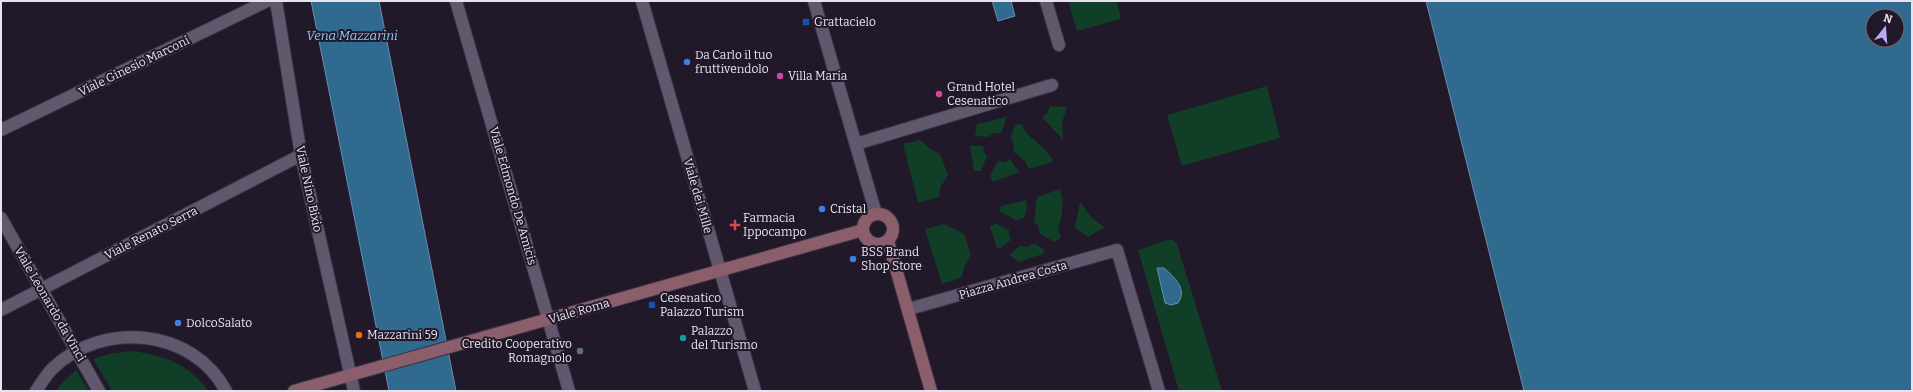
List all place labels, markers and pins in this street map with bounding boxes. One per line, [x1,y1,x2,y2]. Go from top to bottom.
place label: Grattacielo [814,15,876,29]
marker: Grattacielo [801,17,811,27]
place label: Da Carlo il tuo fruttivendolo [695,48,772,76]
marker: Da Carlo il tuo fruttivendolo [682,57,692,67]
place label: Villa Maria [788,69,848,83]
marker: Villa Maria [775,71,785,81]
place label: Grand Hotel Cesenatico [947,80,1015,108]
marker: Grand Hotel Cesenatico [934,89,944,99]
place label: Cristal [830,202,867,216]
marker: Cristal [817,204,827,214]
place label: Farmacia Ippocampo [743,211,807,239]
marker: Farmacia Ippocampo [730,220,740,230]
place label: BSS Brand Shop Store [861,245,922,273]
marker: BSS Brand Shop Store [848,254,858,264]
place label: Cesenatico Palazzo Turism [660,291,745,319]
marker: Cesenatico Palazzo Turism [647,300,657,310]
place label: DolcoSalato [186,316,252,330]
marker: DolcoSalato [173,318,183,328]
place label: Palazzo del Turismo [691,324,758,352]
place label: Mazzarini 59 [367,328,438,342]
marker: Mazzarini 59 [354,330,364,340]
marker: Palazzo del Turismo [678,333,688,343]
place label: Credito Cooperativo Romagnolo [462,337,572,365]
marker: Credito Cooperativo Romagnolo [575,346,585,356]

